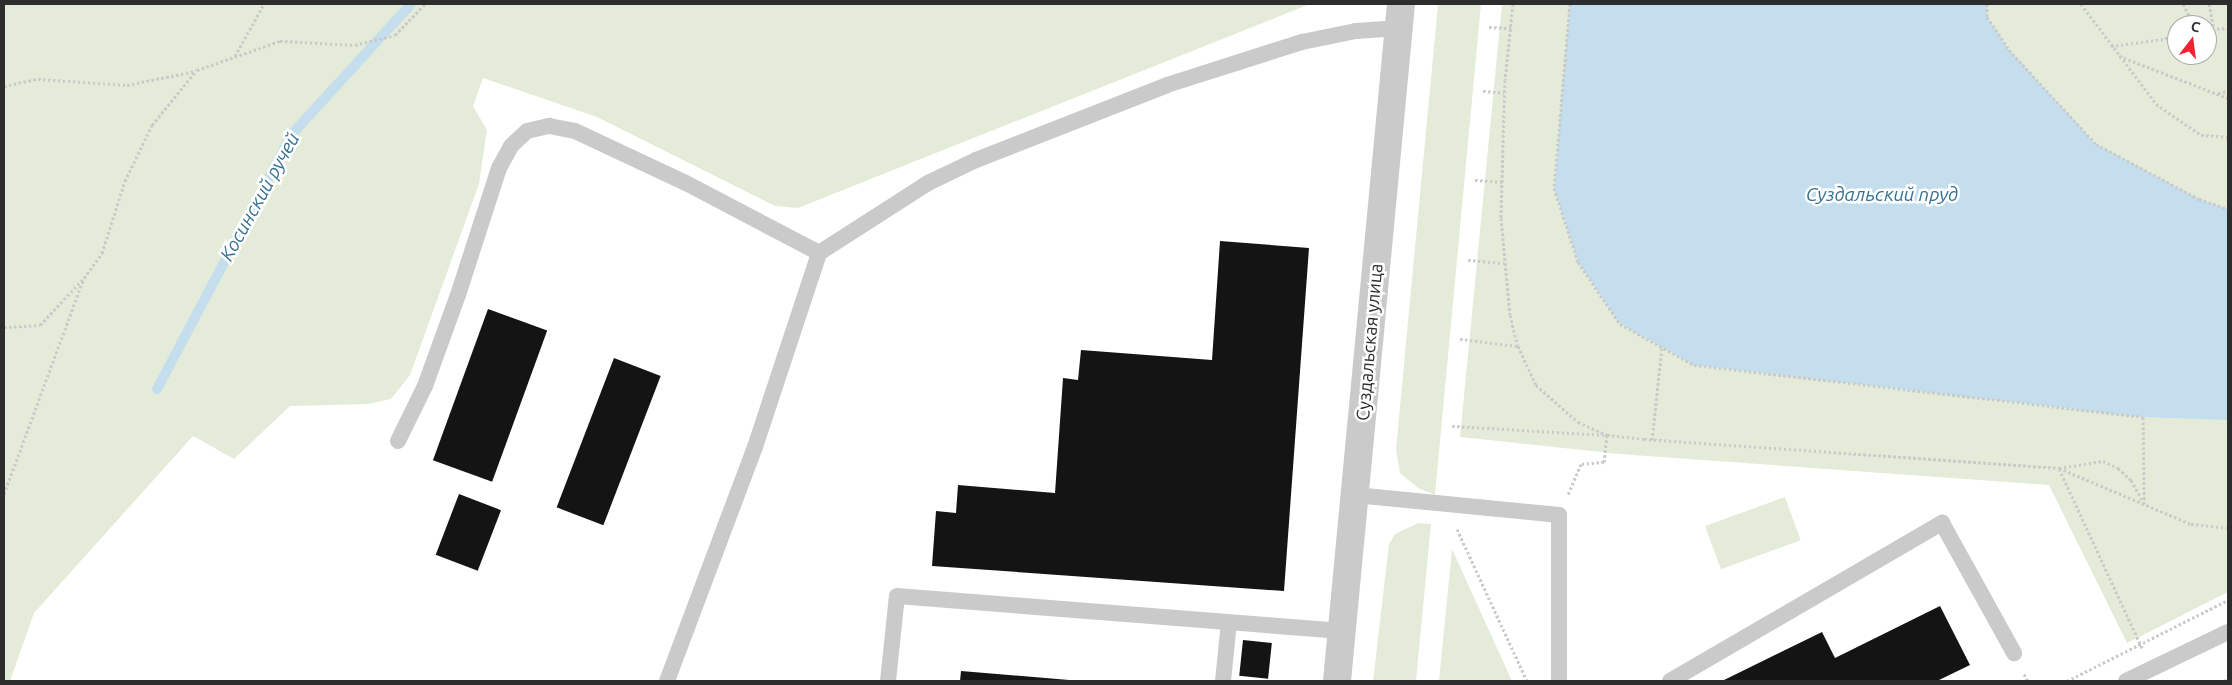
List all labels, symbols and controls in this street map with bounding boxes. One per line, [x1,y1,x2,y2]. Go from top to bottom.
north arrow [2167,15,2217,65]
text: С [2189,18,2202,35]
water label: Косинский ручей [215,129,305,265]
water label: Суздальский пруд [1806,184,1958,206]
street label: Суздальская улица [1351,262,1387,422]

